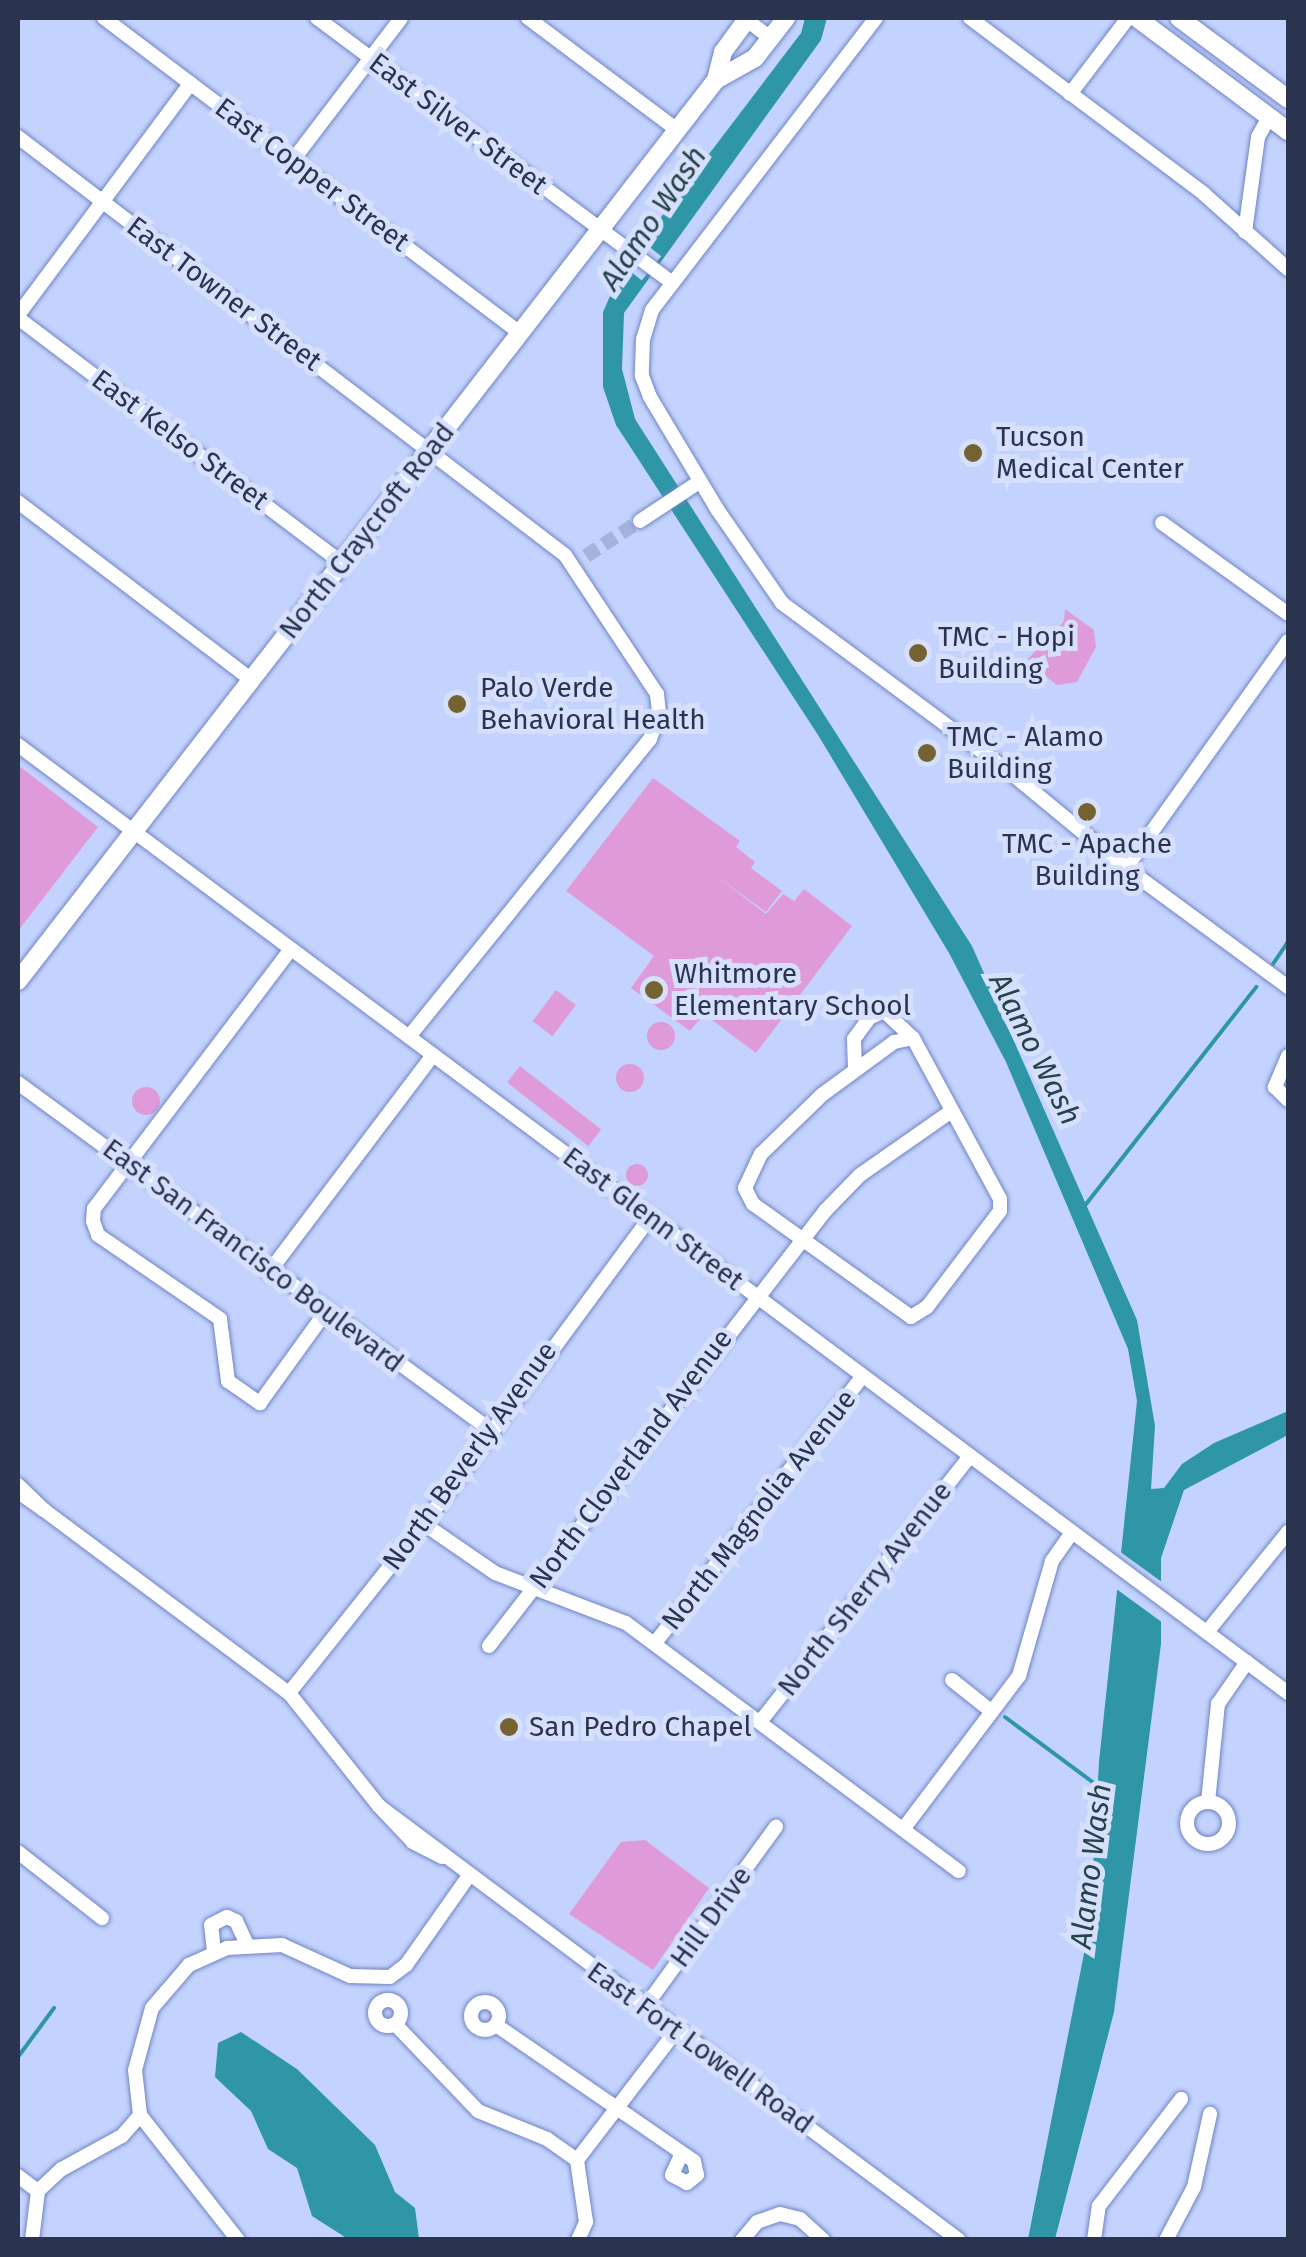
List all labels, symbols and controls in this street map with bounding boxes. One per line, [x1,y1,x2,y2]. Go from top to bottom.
street label: East Silver Street [362,46,554,202]
street label: East Copper Street [208,91,416,259]
water label: Alamo Wash [592,139,714,297]
street label: East Towner Street [120,210,328,378]
street label: East Kelso Street [85,363,275,517]
street label: North Craycroft Road [272,416,462,646]
place label: Tucson Medical Center [996,420,1184,486]
marker: Tucson Medical Center [960,440,986,466]
place label: TMC - Hopi Building [938,620,1075,686]
marker: TMC - Hopi Building [907,642,929,664]
place label: Palo Verde Behavioral Health [480,671,706,737]
marker: Palo Verde Behavioral Health [444,691,470,717]
place label: TMC - Alamo Building [947,720,1104,786]
marker: TMC - Alamo Building [916,742,938,764]
marker: TMC - Apache Building [1076,801,1098,823]
place label: TMC - Apache Building [1002,827,1172,893]
place label: Whitmore Elementary School [674,957,911,1023]
water label: Alamo Wash [981,967,1089,1131]
marker: Whitmore Elementary School [643,979,665,1001]
street label: East San Francisco Boulevard [96,1132,410,1380]
street label: East Glenn Street [556,1140,750,1298]
street label: North Cloverland Avenue [522,1323,740,1595]
street label: North Beverly Avenue [376,1335,564,1577]
street label: North Magnolia Avenue [655,1383,863,1637]
street label: North Sherry Avenue [771,1475,959,1703]
place label: San Pedro Chapel [529,1710,752,1744]
marker: San Pedro Chapel [498,1716,520,1738]
water label: Alamo Wash [1063,1782,1119,1950]
street label: Hill Drive [663,1860,759,1974]
street label: East Fort Lowell Road [581,1955,819,2141]

